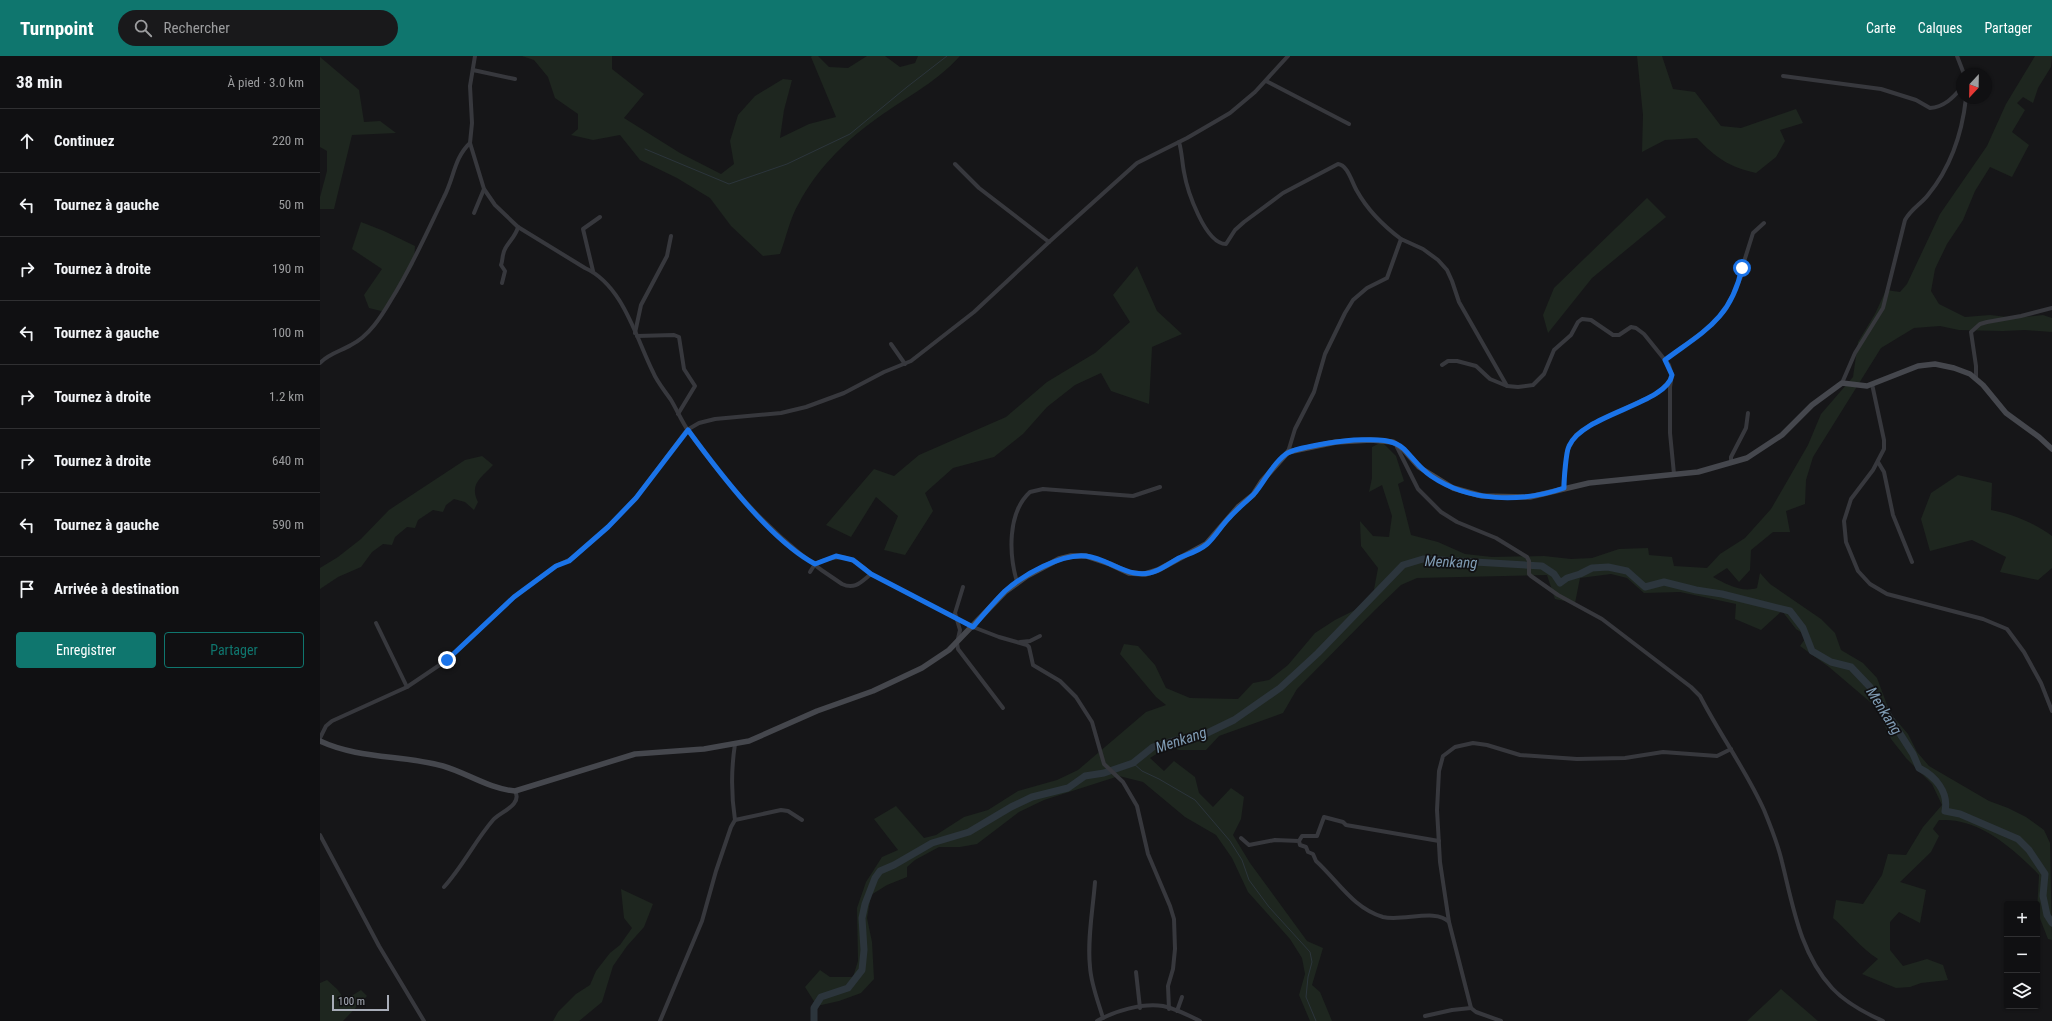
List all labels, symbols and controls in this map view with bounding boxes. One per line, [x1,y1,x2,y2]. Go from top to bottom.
search box [118,10,398,46]
text: Turnpoint [20,17,94,40]
icon: search [132,17,154,39]
text: Rechercher [164,19,230,37]
text: Carte [1866,20,1896,36]
text: Calques [1918,20,1962,36]
text: Partager [1984,20,2032,36]
north arrow [1956,68,1992,104]
text: 38 min [16,72,62,92]
text: À pied · 3.0 km [228,75,304,90]
icon: ahead [16,130,38,152]
text: Continuez [54,132,115,150]
text: 220 m [272,133,304,148]
icon: left [16,194,38,216]
text: Tournez à gauche [54,196,159,214]
text: 50 m [278,197,304,212]
icon: right [16,258,38,280]
route start [1733,259,1751,277]
text: Tournez à droite [54,260,151,278]
text: 190 m [272,261,304,276]
icon: left [16,322,38,344]
text: Tournez à gauche [54,324,159,342]
text: 100 m [272,325,304,340]
icon: right [16,386,38,408]
text: Tournez à droite [54,388,151,406]
text: 1.2 km [269,389,304,404]
icon: right [16,450,38,472]
text: Tournez à droite [54,452,151,470]
text: 640 m [272,453,304,468]
icon: left [16,514,38,536]
text: Tournez à gauche [54,516,159,534]
text: 590 m [272,517,304,532]
water label: Menkang [1424,552,1478,572]
icon: arrive [16,578,38,600]
text: Arrivée à destination [54,580,179,598]
button: Enregistrer [16,632,156,668]
button: Partager [164,632,304,668]
route end [438,651,456,669]
water label: Menkang [1862,684,1906,738]
water label: Menkang [1153,723,1209,757]
map controls [2004,901,2040,1009]
button: + [2004,901,2040,937]
button: − [2004,937,2040,973]
button: layers [2004,973,2040,1009]
scale bar [332,993,389,1012]
text: 100 m [338,995,365,1008]

